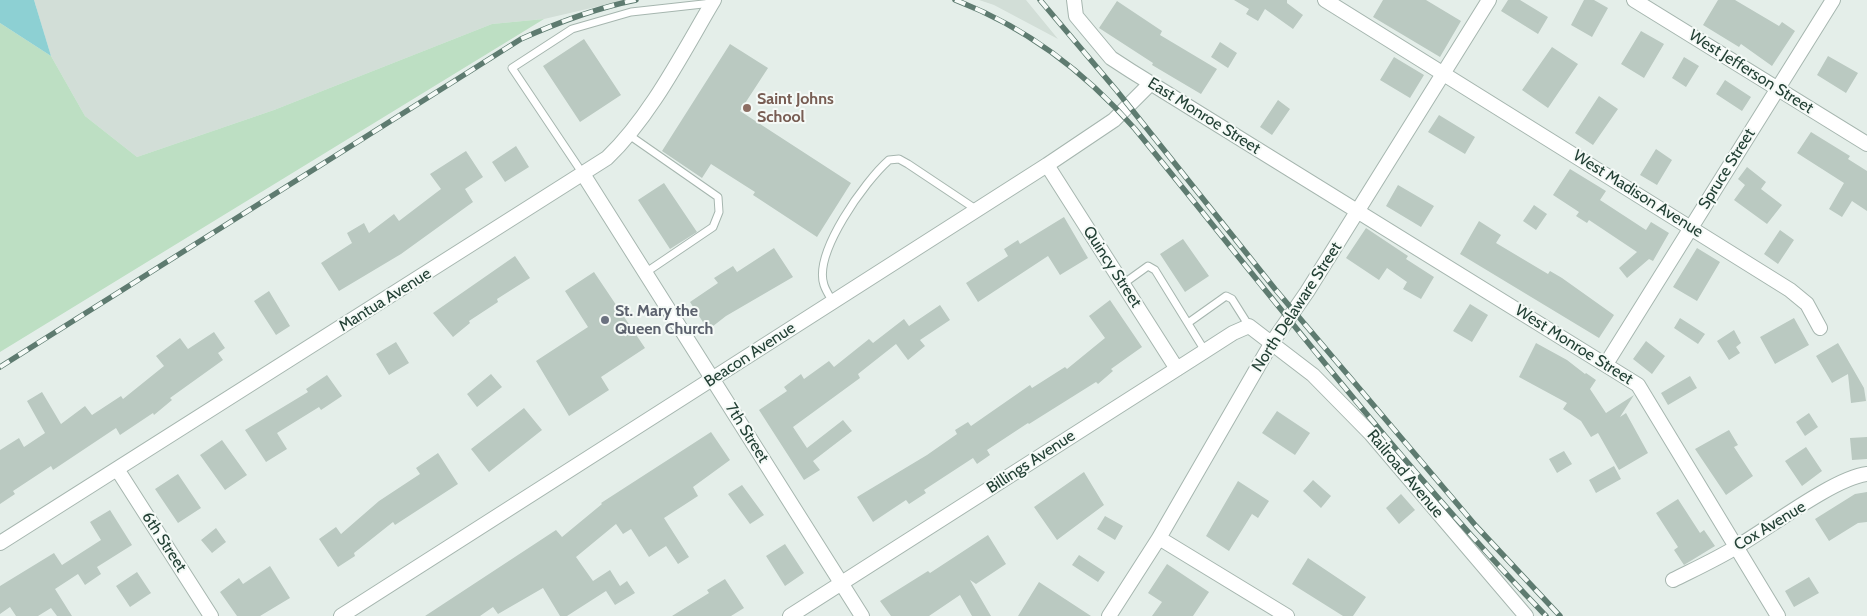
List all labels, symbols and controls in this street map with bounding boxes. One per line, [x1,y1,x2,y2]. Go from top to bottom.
street label: West Jefferson Street [1685,26,1817,118]
street label: East Monroe Street [1144,74,1264,158]
place label: Saint Johns School [757,89,834,127]
marker: Saint Johns School [741,102,753,114]
street label: Spruce Street [1695,125,1759,213]
street label: West Madison Avenue [1569,146,1707,242]
street label: Quincy Street [1079,223,1145,311]
street label: North Delaware Street [1248,239,1346,375]
street label: Mantua Avenue [335,264,435,336]
place label: St. Mary the Queen Church [615,301,713,339]
street label: West Monroe Street [1511,301,1637,389]
marker: St. Mary the Queen Church [599,314,611,326]
street label: Beacon Avenue [701,318,799,392]
street label: 7th Street [721,400,773,466]
street label: Billings Avenue [983,426,1079,498]
street label: Railroad Avenue [1363,426,1447,522]
street label: Cox Avenue [1731,497,1809,555]
street label: 6th Street [137,508,191,576]

